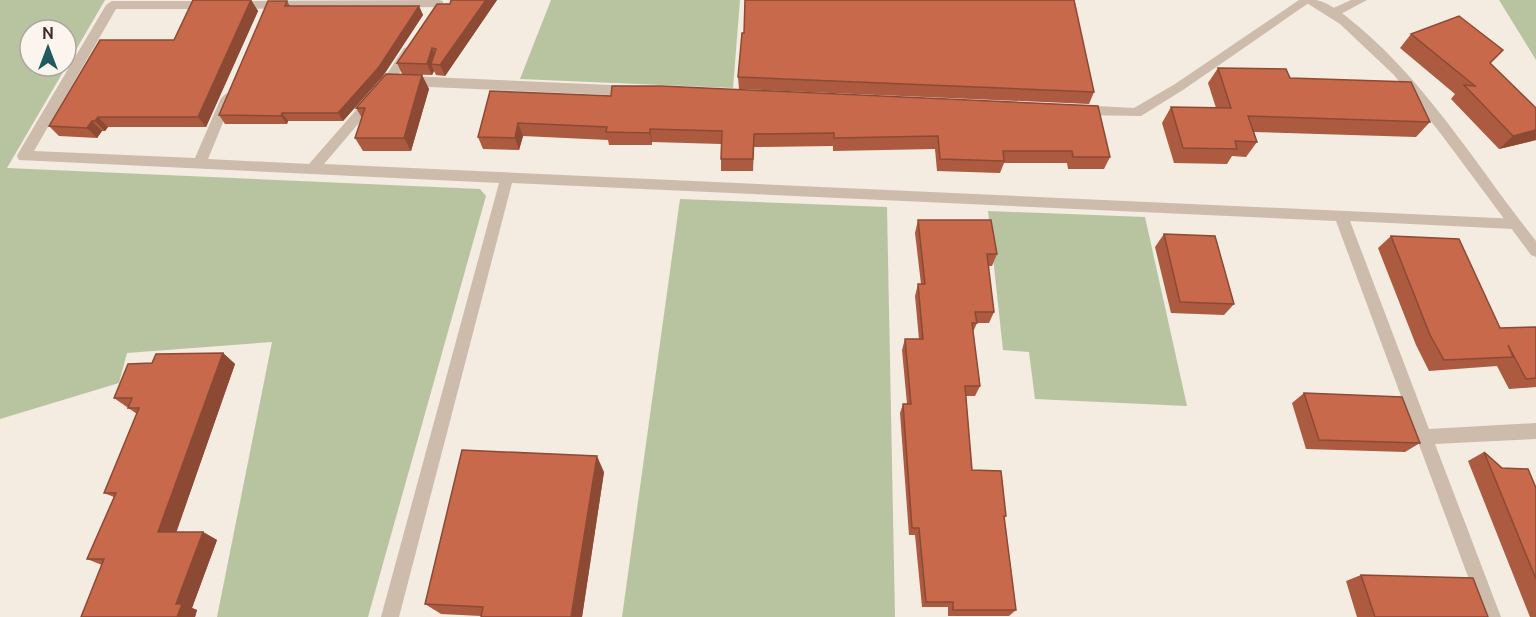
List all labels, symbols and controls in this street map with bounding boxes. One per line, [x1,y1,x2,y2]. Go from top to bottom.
north arrow [18,18,78,78]
text: N [42,24,54,42]

